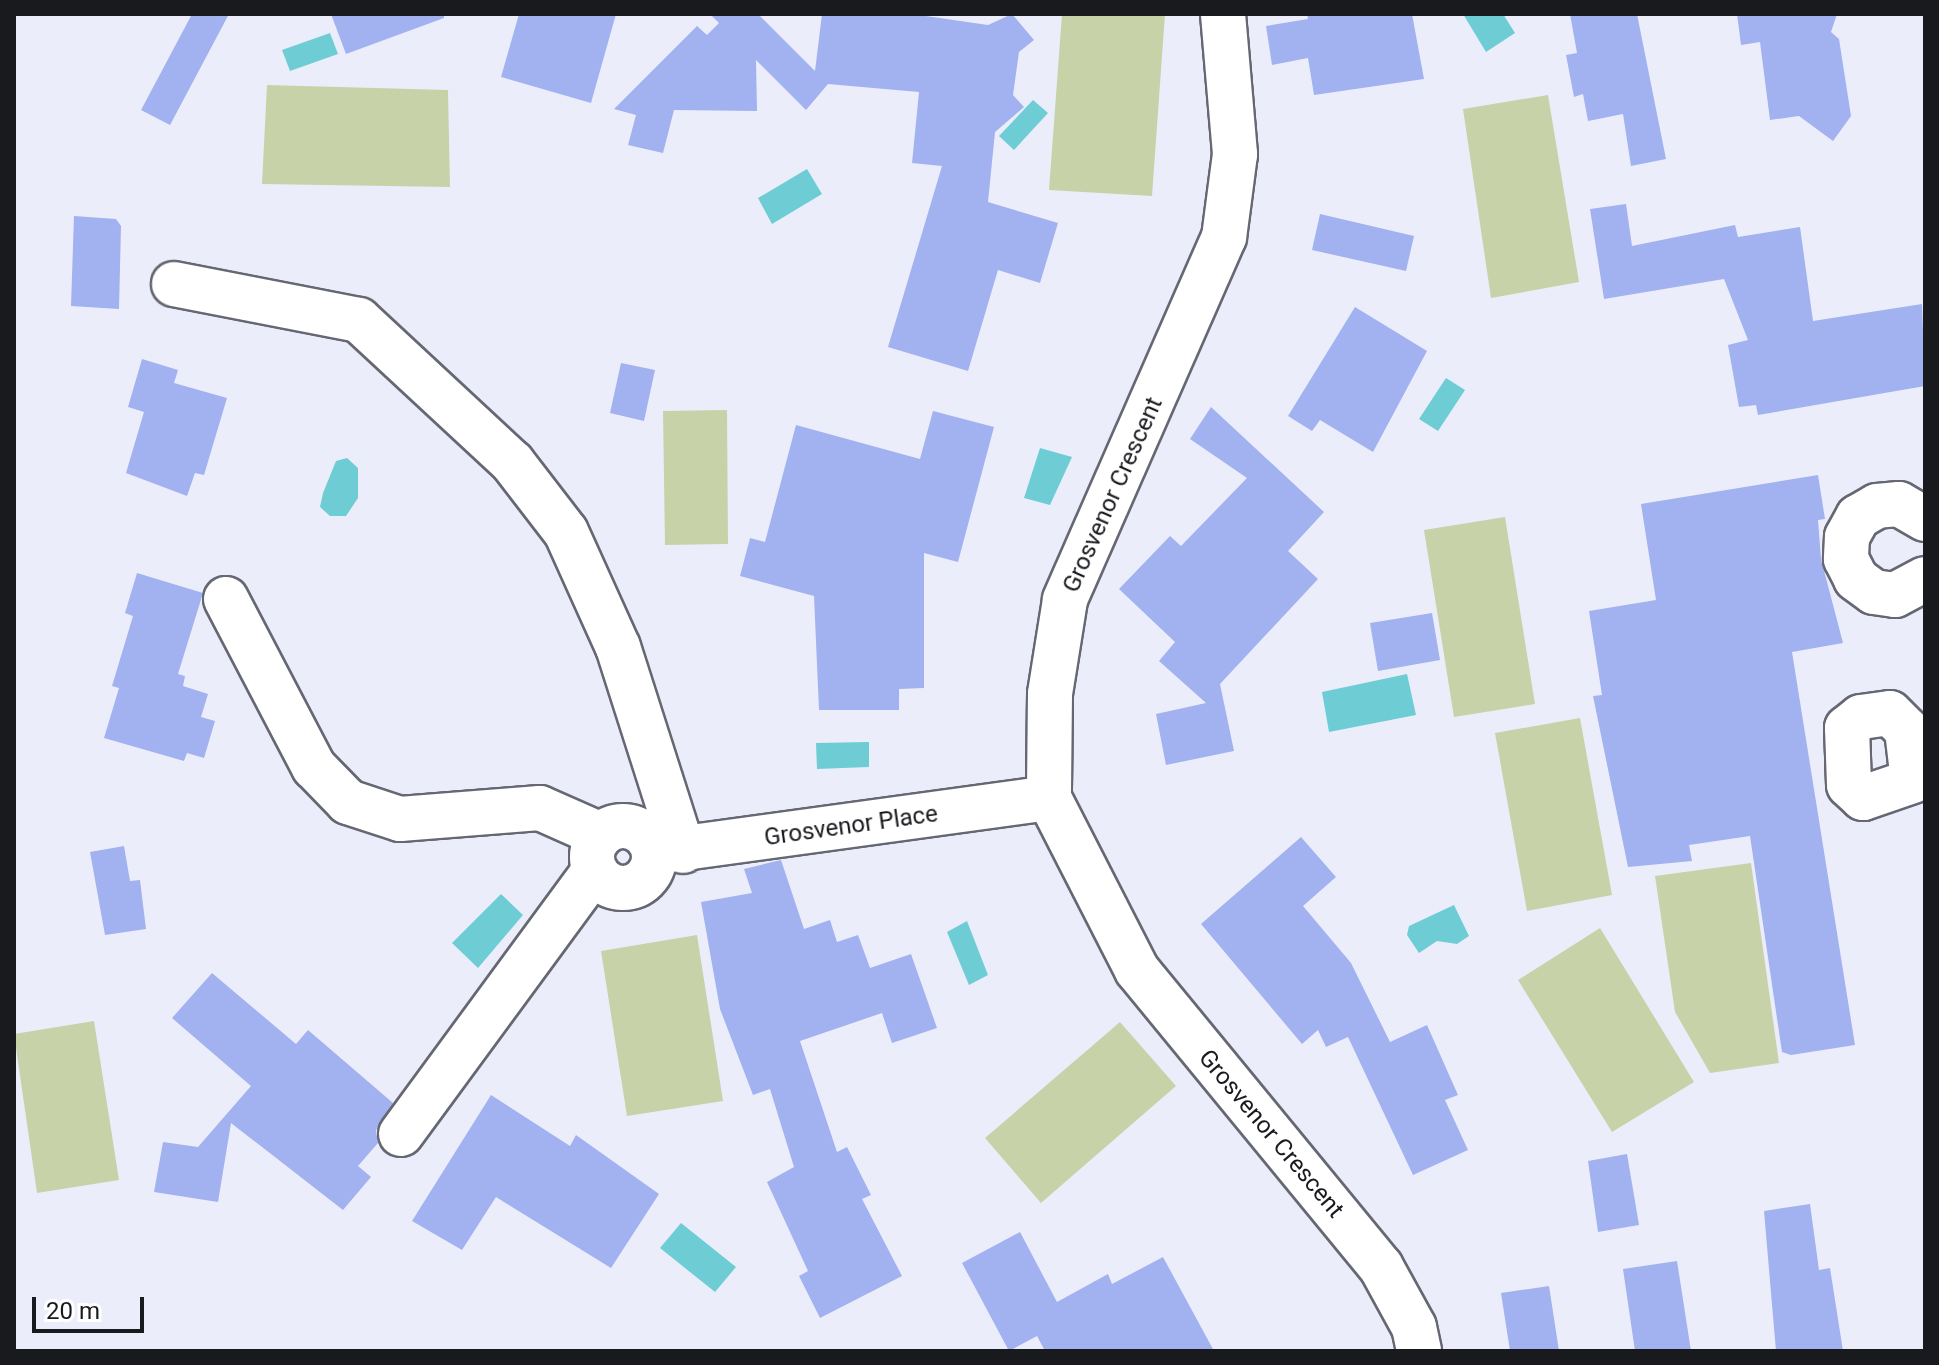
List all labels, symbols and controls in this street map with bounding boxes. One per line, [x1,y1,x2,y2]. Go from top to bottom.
street label: Grosvenor Crescent [1057,393,1169,597]
street label: Grosvenor Place [762,800,940,852]
street label: Grosvenor Crescent [1192,1044,1350,1224]
scale bar [36,1281,148,1331]
text: 20 m [46,1297,100,1325]

